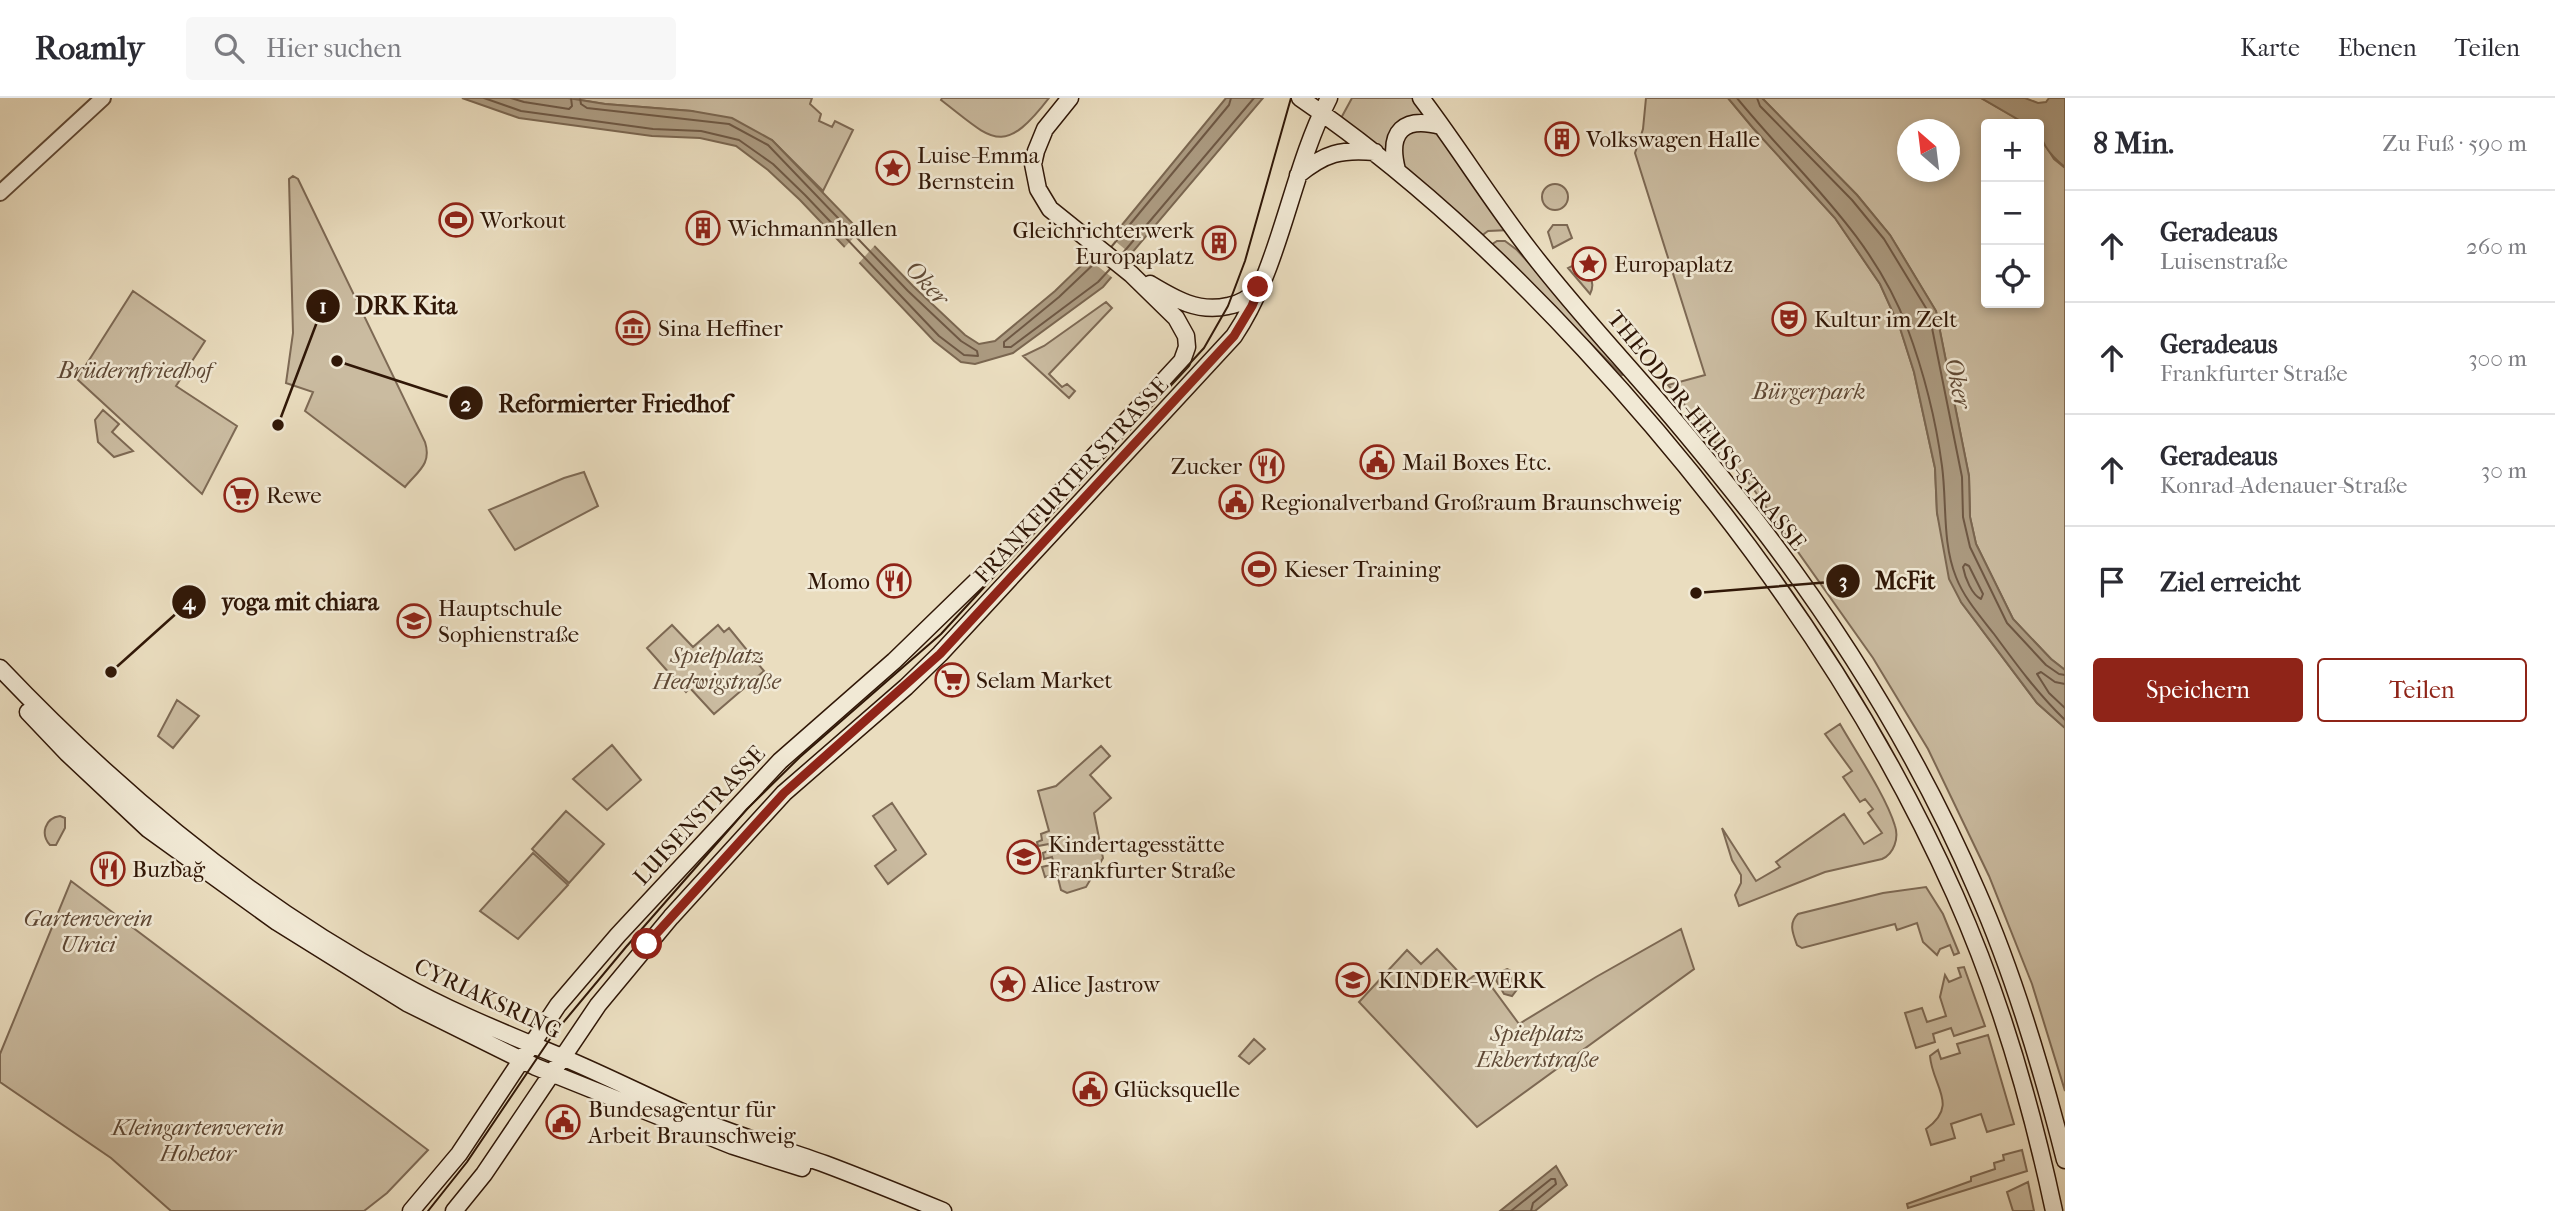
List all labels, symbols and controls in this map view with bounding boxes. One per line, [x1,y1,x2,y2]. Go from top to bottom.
search box [186,17,676,80]
text: Roamly [35,29,144,68]
icon: search [210,29,248,67]
text: Hier suchen [266,33,402,64]
text: Karte [2240,34,2300,62]
text: Ebenen [2338,34,2417,62]
text: Teilen [2455,34,2520,62]
north arrow [1897,119,1960,182]
map controls [1981,119,2044,308]
button: + [1981,119,2044,182]
building icon: Volkswagen Halle [1543,120,1581,158]
place label: Volkswagen Halle [1585,126,1760,153]
text: 8 Min. [2093,126,2174,161]
text: Zu Fuß · 590 m [2382,130,2527,157]
place label: Luise-Emma Bernstein [917,142,1040,195]
place icon: Luise-Emma Bernstein [874,149,912,187]
button: − [1981,182,2044,245]
sports icon: Workout [437,201,475,239]
place label: Workout [479,207,566,234]
building icon: Wichmannhallen [684,209,722,247]
place label: Wichmannhallen [727,215,898,242]
place label: Gleichrichterwerk Europaplatz [1012,217,1195,270]
text: Geradeaus [2160,217,2278,248]
building icon: Gleichrichterwerk Europaplatz [1200,224,1238,262]
icon: ahead [2093,227,2131,265]
text: 260 m [2466,233,2527,260]
place icon: Europaplatz [1570,245,1608,283]
button: locate [1981,245,2044,308]
text: Luisenstraße [2160,248,2288,275]
place label: Europaplatz [1614,251,1733,278]
water label: Oker [899,255,956,313]
route end [1242,271,1273,302]
callout: DRK Kita [306,283,471,328]
text: DRK Kita [355,292,458,320]
text: 1 [319,294,327,318]
theatre icon: Kultur im Zelt [1770,300,1808,338]
street label: THEODOR-HEUSS-STRASSE [1602,305,1812,556]
place label: Kultur im Zelt [1814,306,1958,333]
museum icon: Sina Heffner [614,309,652,347]
place label: Sina Heffner [658,315,783,342]
text: Geradeaus [2160,329,2278,360]
icon: ahead [2093,339,2131,377]
text: 300 m [2468,345,2527,372]
water label: Oker [1939,355,1978,413]
park label: Brüdernfriedhof [56,357,218,384]
text: Frankfurter Straße [2160,360,2348,387]
street label: FRANKFURTER STRASSE [969,372,1174,589]
park label: Bürgerpark [1751,378,1865,405]
callout: Reformierter Friedhof [449,381,743,426]
text: Reformierter Friedhof [498,390,735,418]
text: 2 [461,392,472,416]
text: Geradeaus [2160,441,2278,472]
public building icon: Mail Boxes Etc. [1358,443,1396,481]
restaurant icon: Zucker [1248,447,1286,485]
place label: Mail Boxes Etc. [1402,449,1551,476]
icon: ahead [2093,451,2131,489]
place label: Zucker [1171,453,1242,480]
text: 30 m [2481,457,2527,484]
text: Konrad-Adenauer-Straße [2160,472,2407,499]
supermarket icon: Rewe [222,476,260,514]
place label: Rewe [266,482,322,509]
public building icon: Regionalverband Großraum Braunschweig [1217,483,1255,521]
place label: Regionalverband Großraum Braunschweig [1260,489,1682,516]
sports icon: Kieser Training [1240,550,1278,588]
place label: Kieser Training [1284,556,1441,583]
callout: McFit [1826,558,1949,603]
restaurant icon: Momo [875,562,913,600]
icon: arrive [2093,563,2131,601]
text: McFit [1875,567,1936,595]
text: Ziel erreicht [2160,567,2301,598]
place label: Momo [807,568,870,595]
text: 3 [1839,569,1847,593]
callout: yoga mit chiara [172,579,392,624]
text: yoga mit chiara [221,588,380,616]
text: 4 [182,590,197,615]
place label: Hauptschule Sophienstraße [438,595,579,648]
school or university icon: Hauptschule Sophienstraße [395,602,433,640]
park label: Spielplatz Hedwigstraße [652,642,782,695]
button: Speichern [2093,658,2303,722]
button: Teilen [2317,658,2527,722]
supermarket icon: Selam Market [933,661,971,699]
place label: Selam Market [976,667,1113,694]
street label: LUISENSTRASSE [628,740,771,891]
place label: Kindertagesstätte Frankfurter Straße [1048,831,1236,884]
school or university icon: Kindertagesstätte Frankfurter Straße [1005,838,1043,876]
restaurant icon: Buzbağ [89,850,127,888]
place label: Buzbağ [132,856,206,883]
park label: Gartenverein Ulrici [23,905,153,958]
route start [631,928,662,959]
street label: CYRIAKSRING [410,953,566,1044]
school or university icon: KINDER-WERK [1334,961,1372,999]
place icon: Alice Jastrow [989,965,1027,1003]
place label: KINDER-WERK [1378,967,1546,994]
place label: Alice Jastrow [1031,971,1161,998]
park label: Spielplatz Ekbertstraße [1474,1020,1599,1073]
public building icon: Glücksquelle [1071,1070,1109,1108]
place label: Glücksquelle [1114,1076,1240,1103]
place label: Bundesagentur für Arbeit Braunschweig [587,1096,796,1149]
public building icon: Bundesagentur für Arbeit Braunschweig [544,1103,582,1141]
park label: Kleingartenverein Hohetor [110,1114,284,1167]

